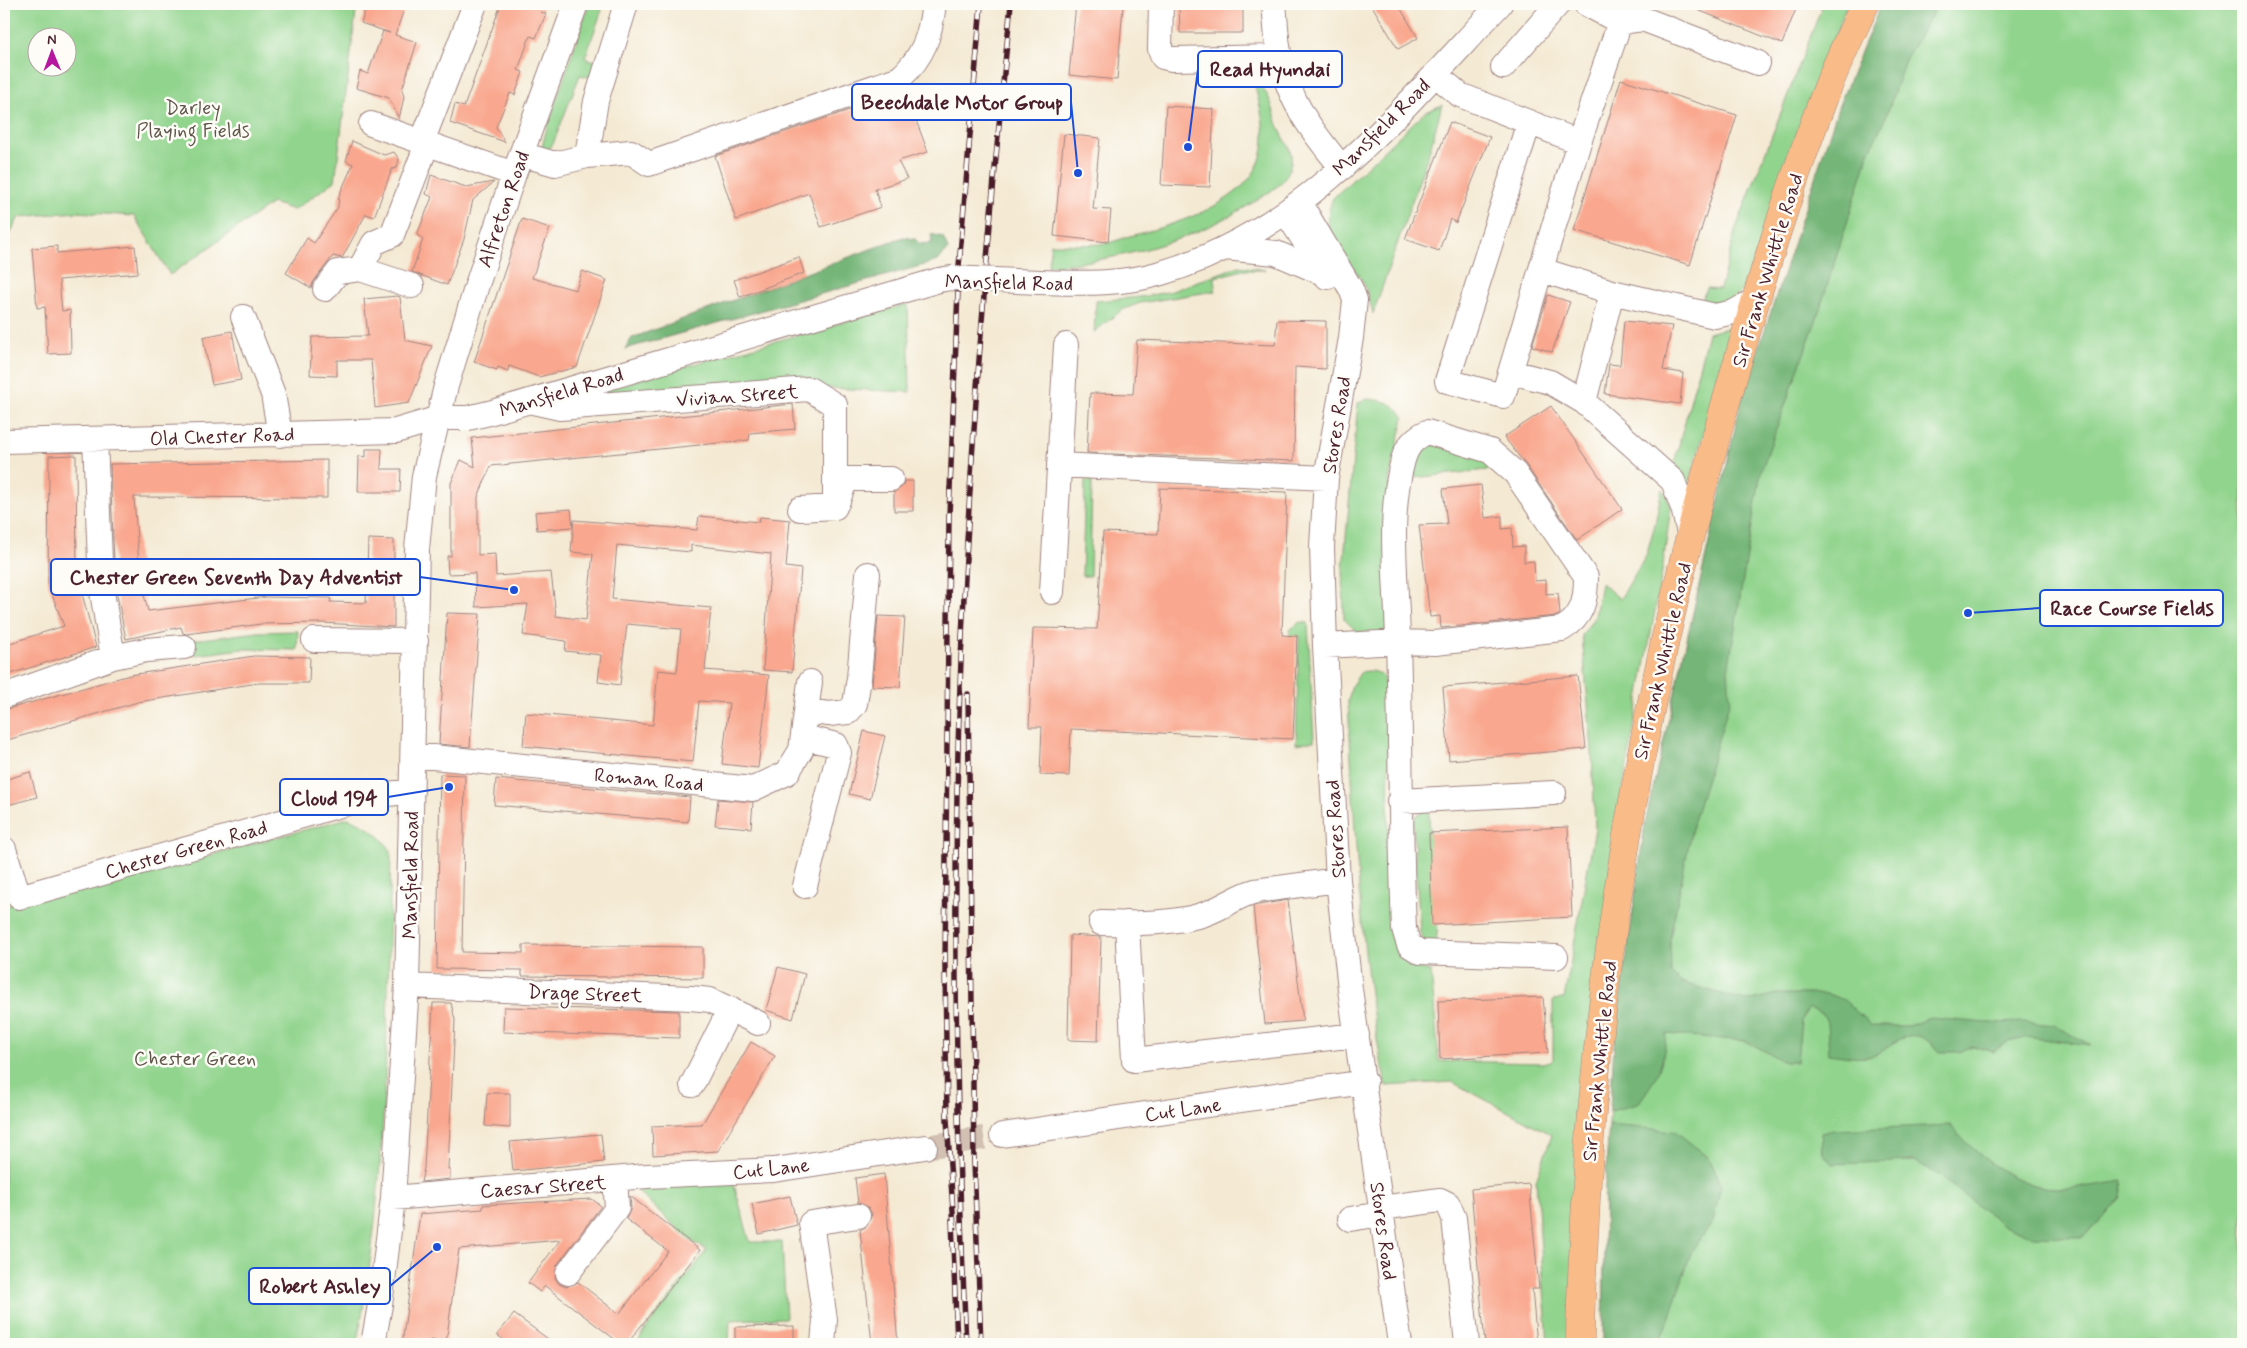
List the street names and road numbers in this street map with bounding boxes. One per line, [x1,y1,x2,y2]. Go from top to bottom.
street label: Mansfield Road [1327,73,1437,183]
street label: Alfreton Road [472,148,537,271]
street label: Sir Frank Whittle Road [1726,170,1811,371]
street label: Mansfield Road [945,269,1073,298]
street label: Mansfield Road [496,362,627,425]
street label: Stores Road [1316,374,1359,476]
street label: Vivian Street [675,379,799,414]
street label: Old Chester Road [149,421,295,454]
street label: Sir Frank Whittle Road [1628,560,1699,763]
street label: Roman Road [593,762,705,799]
street label: Stores Road [1320,779,1353,879]
street label: Mansfield Road [397,811,426,939]
street label: Chester Green Road [102,814,271,887]
street label: Sir Frank Whittle Road [1577,960,1624,1163]
street label: Drage Street [527,979,643,1011]
street label: Cut Lane [1143,1092,1223,1129]
street label: Cut Lane [731,1152,811,1187]
street label: Caesar Street [479,1170,607,1205]
street label: Stores Road [1362,1180,1403,1282]

